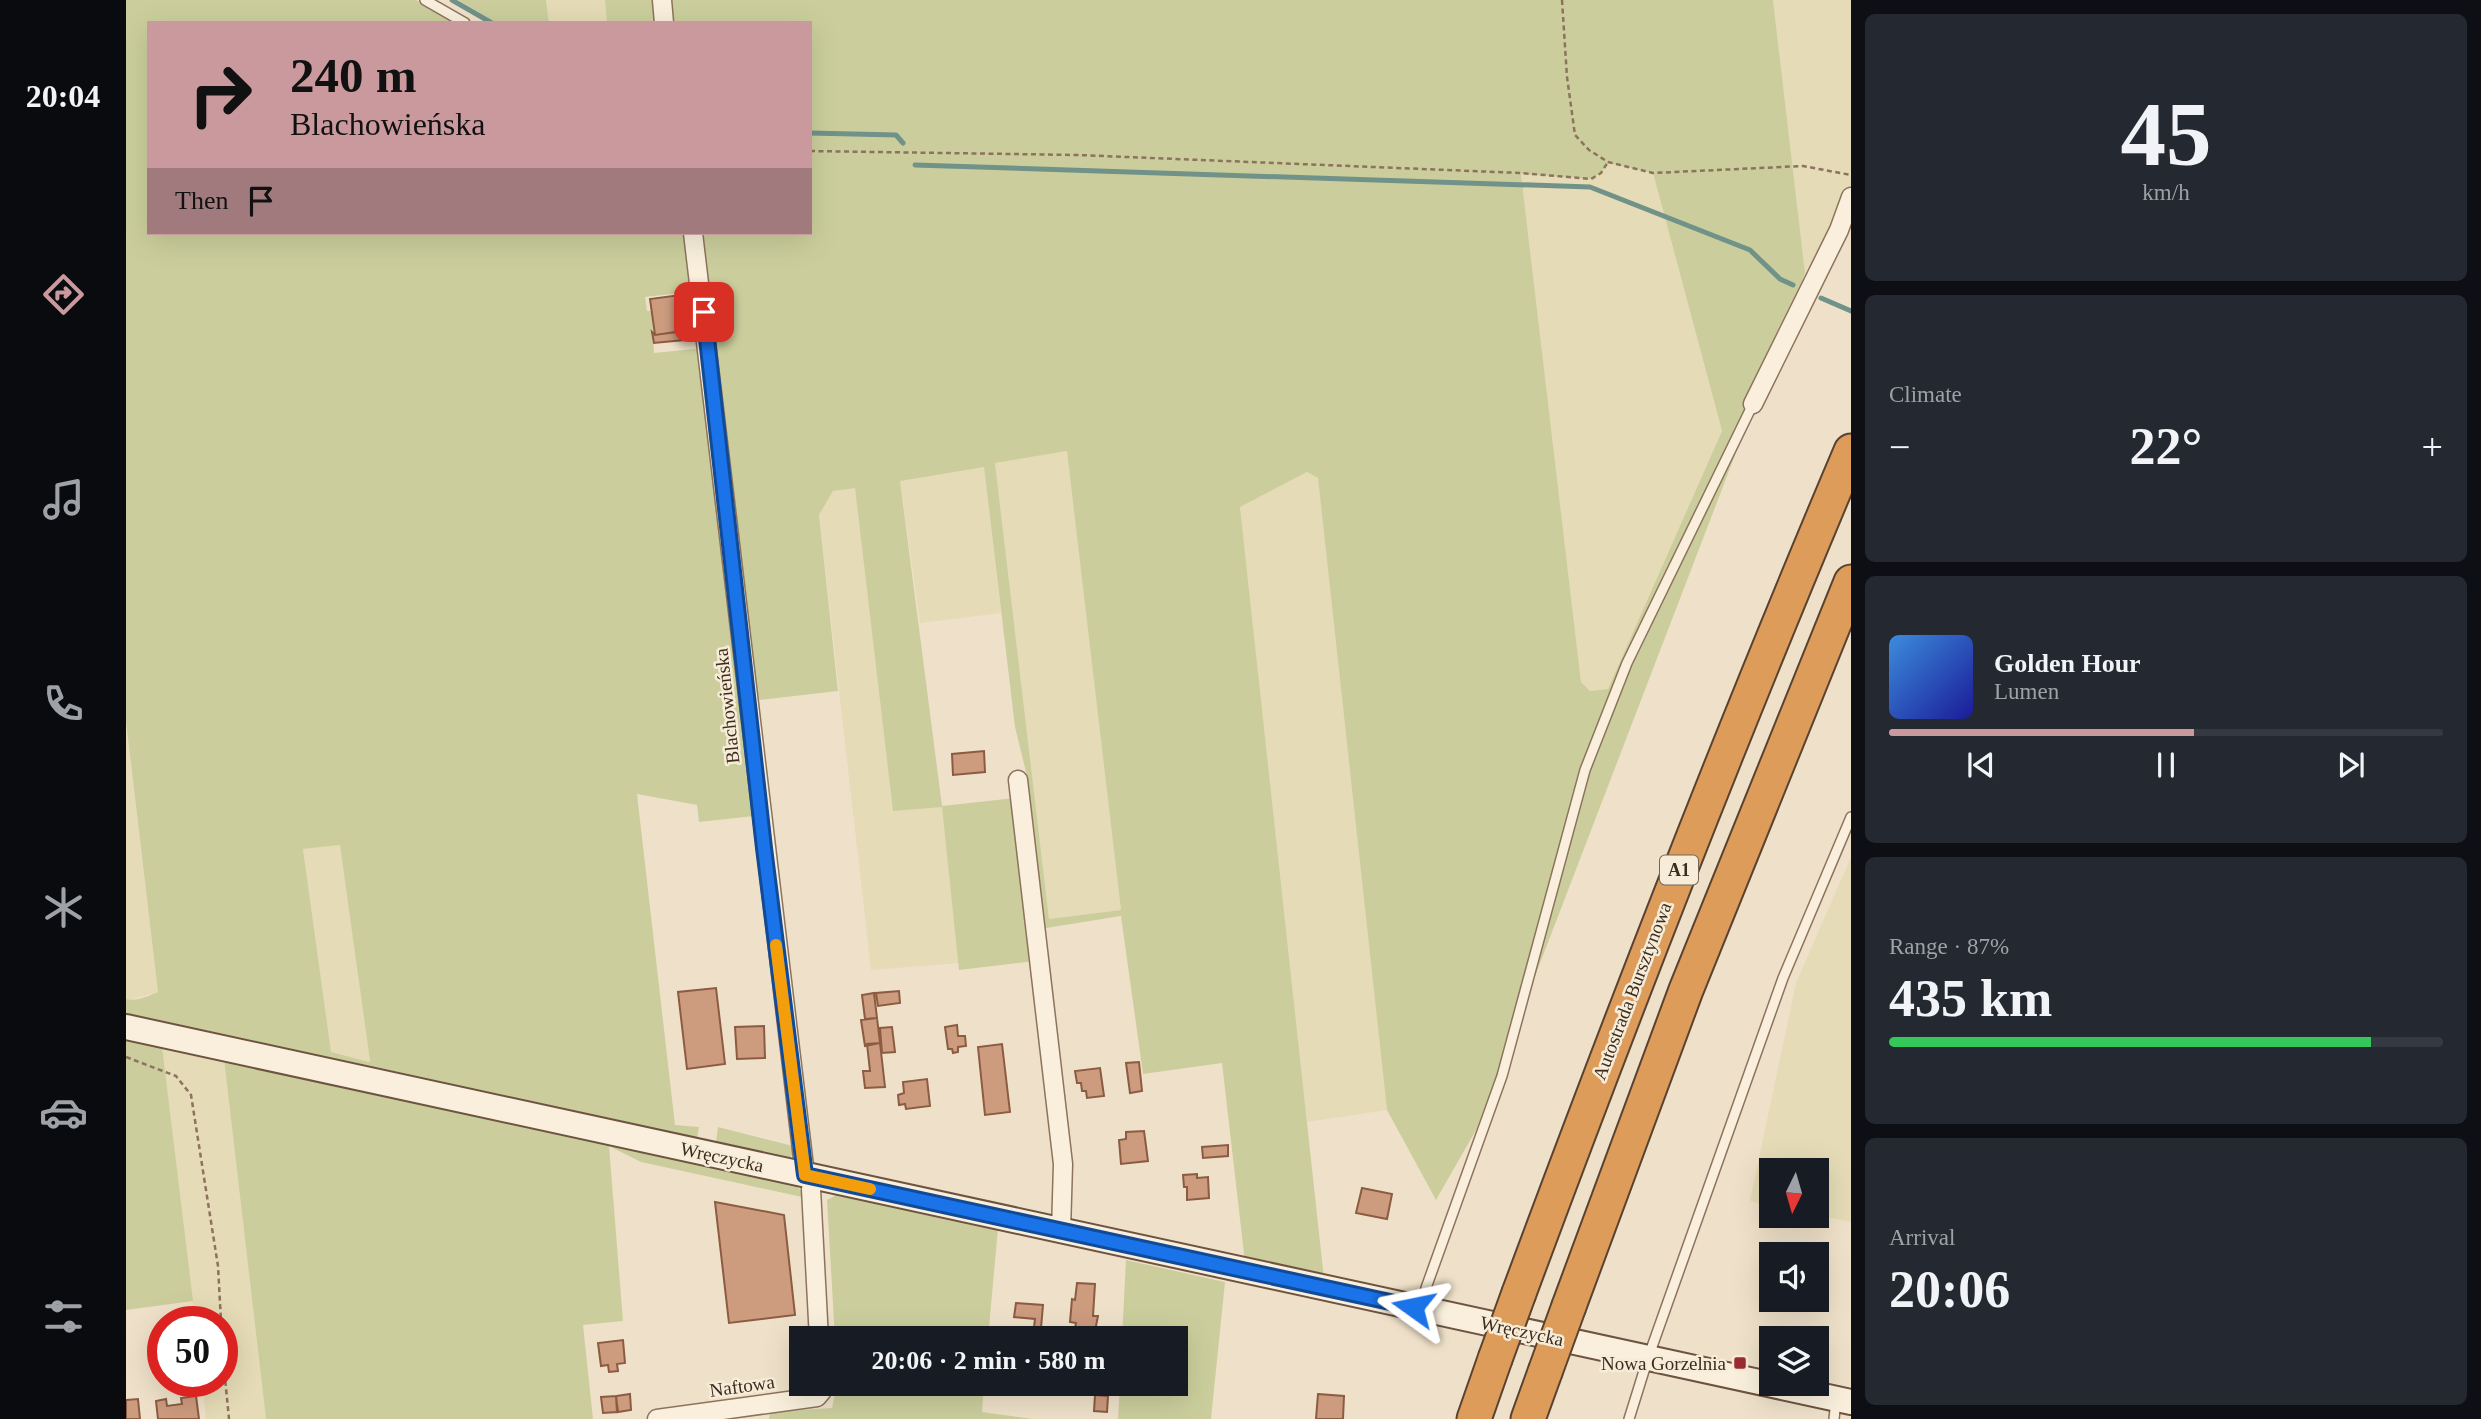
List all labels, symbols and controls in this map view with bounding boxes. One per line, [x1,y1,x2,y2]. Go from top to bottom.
text: 240 m [290,48,417,103]
icon: right [175,49,266,140]
text: 20:04 [26,78,100,114]
text: 45 [2121,84,2212,185]
text: Blachowieńska [290,106,486,142]
text: km/h [2142,180,2190,205]
icon: arrive [242,182,280,220]
text: Then [175,186,228,215]
icon: directions [39,270,88,319]
pin [674,282,734,342]
icon: arrive [685,293,723,331]
text: Climate [1889,382,1962,407]
text: 22° [2130,418,2202,475]
text: − [1889,426,1910,468]
text: + [2422,426,2443,468]
icon: music [39,475,88,524]
street label: Blachowieńska [710,647,744,765]
text: Golden Hour [1994,649,2141,678]
icon: phone [39,679,88,728]
text: Lumen [1994,679,2059,704]
icon: previous [1962,746,2000,784]
icon: pause [2147,746,2185,784]
icon: next [2332,746,2370,784]
road number: A1 [1660,856,1698,884]
icon: climate [39,883,88,932]
street label: Autostrada Bursztynowa [1588,899,1676,1083]
text: Range · 87% [1889,934,2009,959]
text: 435 km [1889,970,2052,1027]
icon: car [39,1088,88,1137]
street label: Wręczycka [678,1138,766,1176]
north arrow [1759,1158,1829,1228]
map controls [1759,1158,1829,1396]
text: Arrival [1889,1225,1955,1250]
button: sound [1759,1242,1829,1312]
text: 20:06 [1889,1261,2010,1318]
position arrow [1376,1270,1450,1344]
icon: filters [39,1292,88,1341]
speed limit sign: 50 [147,1306,238,1397]
street label: Wręczycka [1478,1312,1566,1350]
button: layers [1759,1326,1829,1396]
text: 20:06 · 2 min · 580 m [872,1346,1106,1375]
place label: Nowa Gorzelnia [1601,1353,1727,1374]
marker: Nowa Gorzelnia [1732,1355,1748,1371]
street label: Naftowa [708,1371,776,1401]

